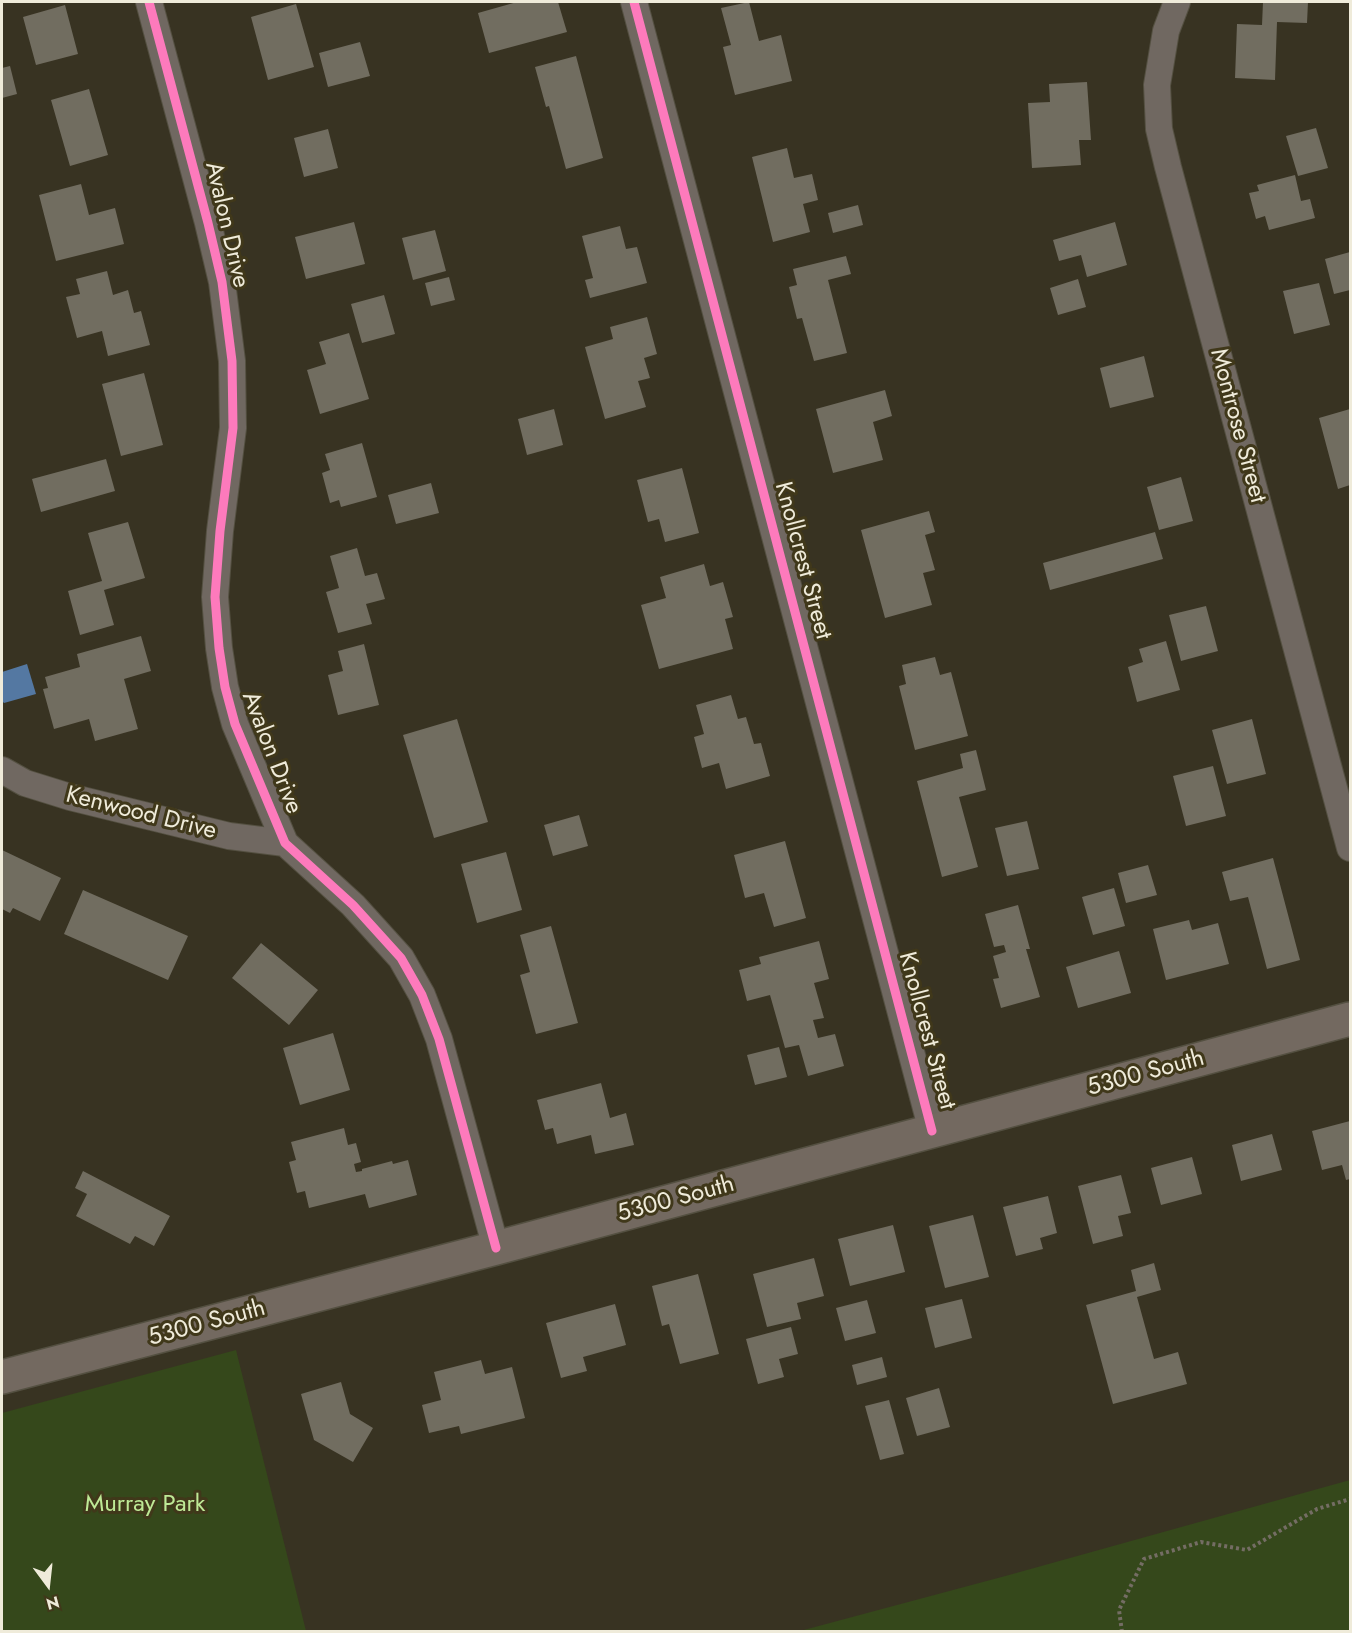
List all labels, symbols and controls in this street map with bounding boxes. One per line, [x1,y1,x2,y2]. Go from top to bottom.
street label: Avalon Drive [198,159,254,291]
street label: Montrose Street [1203,346,1271,506]
street label: Knollcrest Street [767,479,837,643]
street label: Avalon Drive [235,688,307,818]
street label: Kenwood Drive [63,781,219,847]
street label: Knollcrest Street [891,949,961,1113]
street label: 5300 South [1084,1045,1208,1103]
street label: 5300 South [614,1171,738,1229]
street label: 5300 South [145,1295,269,1353]
park label: Murray Park [85,1491,205,1519]
north arrow [18,1555,78,1615]
text: N [44,1590,62,1616]

